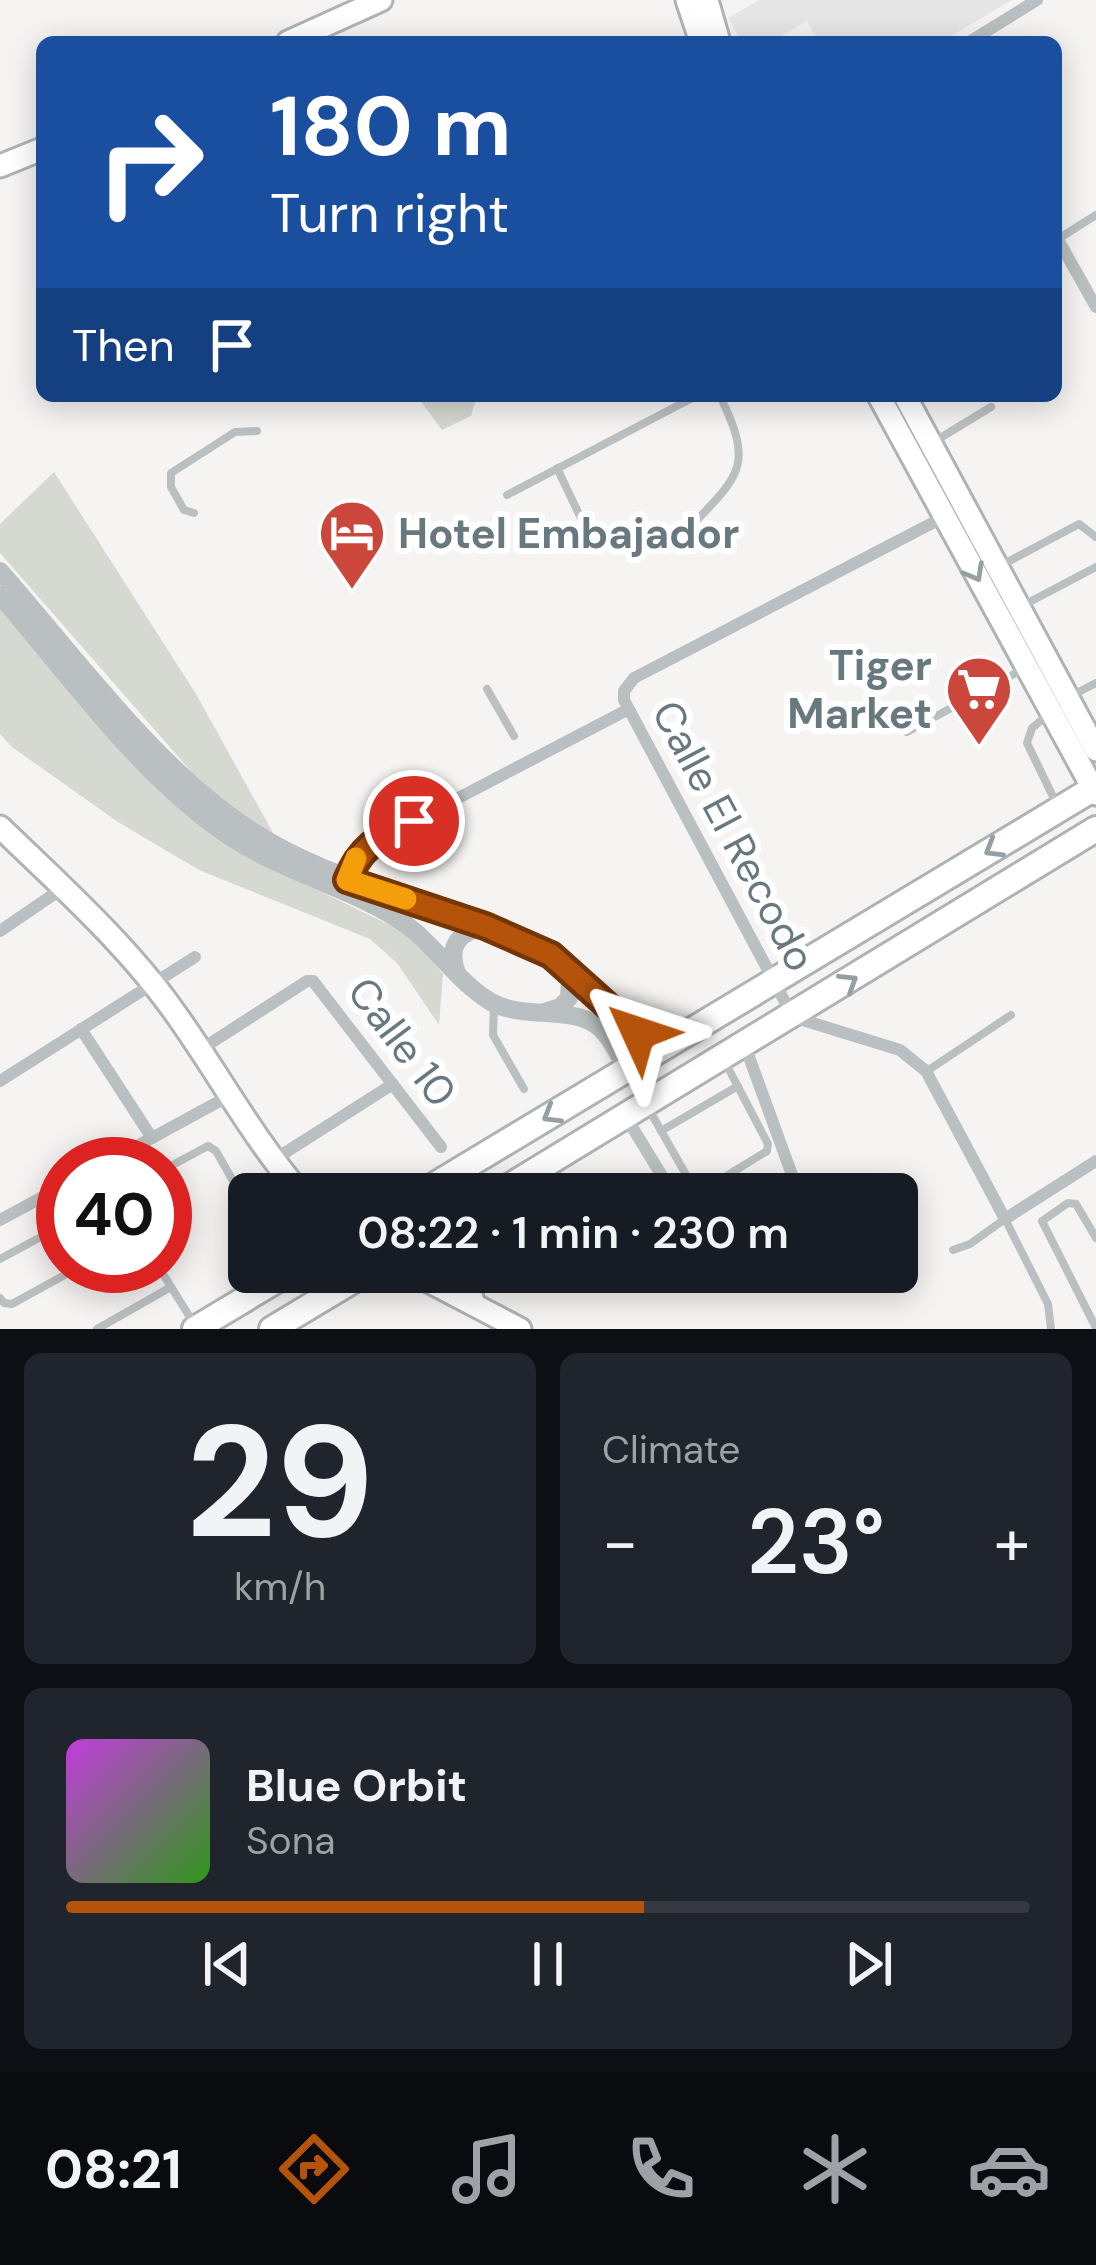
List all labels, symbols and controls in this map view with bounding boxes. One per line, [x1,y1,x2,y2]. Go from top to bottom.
text: 180 m [270,72,512,181]
icon: right [72,84,228,240]
text: Turn right [270,178,509,249]
icon: arrive [199,312,265,378]
text: Then [72,316,175,375]
hotel icon: Hotel Embajador [317,498,387,592]
place label: Hotel Embajador [398,506,739,561]
one-way arrow [961,560,984,581]
place label: Tiger Market [787,638,932,741]
supermarket icon: Tiger Market [944,654,1014,748]
street label: Calle El Recodo [640,691,828,981]
pin [363,770,465,872]
icon: arrive [381,788,447,854]
one-way arrow [984,835,1006,857]
street label: Calle 10 [335,966,469,1118]
position arrow [575,970,701,1096]
one-way arrow [836,974,858,996]
one-way arrow [542,1101,564,1124]
speed limit sign: 40 [36,1137,192,1293]
text: 08:22 · 1 min · 230 m [357,1203,789,1262]
text: 29 [186,1381,374,1584]
text: Climate [602,1424,740,1475]
text: 23° [747,1484,885,1601]
text: − [602,1500,638,1585]
text: + [994,1500,1030,1585]
text: km/h [234,1561,326,1612]
text: Blue Orbit [246,1756,467,1815]
text: Sona [246,1815,335,1866]
icon: previous [194,1931,260,1997]
icon: pause [515,1931,581,1997]
icon: next [836,1931,902,1997]
icon: directions [272,2127,356,2211]
icon: music [445,2127,529,2211]
icon: phone [619,2127,703,2211]
icon: climate [793,2127,877,2211]
icon: car [967,2127,1051,2211]
text: 08:21 [45,2134,182,2205]

